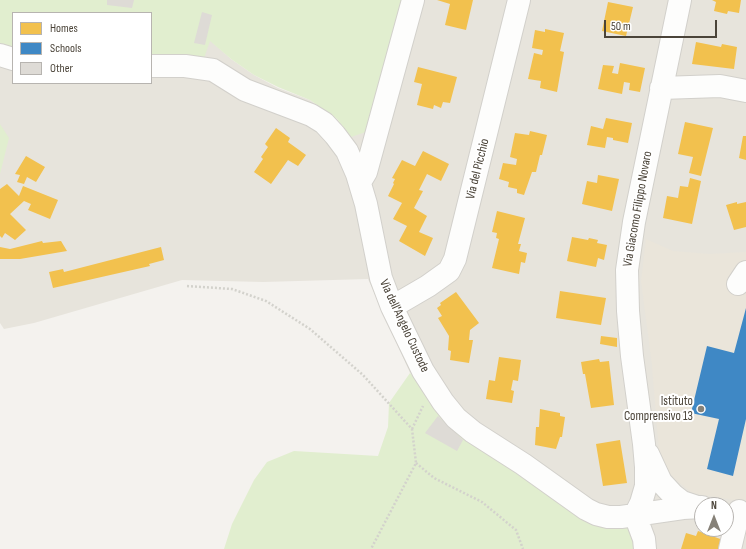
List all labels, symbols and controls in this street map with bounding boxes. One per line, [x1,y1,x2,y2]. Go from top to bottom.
legend [12,12,152,84]
scale bar [606,12,719,38]
text: 50 m [611,19,631,34]
text: Homes [50,21,78,36]
text: Schools [50,41,82,56]
text: Other [50,61,73,76]
street label: Via del Picchio [463,137,493,201]
street label: Via Giacomo Filippo Novaro [620,150,656,268]
street label: Via dell'Angelo Custode [376,277,432,375]
place label: Istituto Comprensivo 13 [624,394,693,425]
marker: Istituto Comprensivo 13 [696,404,706,414]
north arrow [694,497,734,537]
text: N [711,499,717,512]

